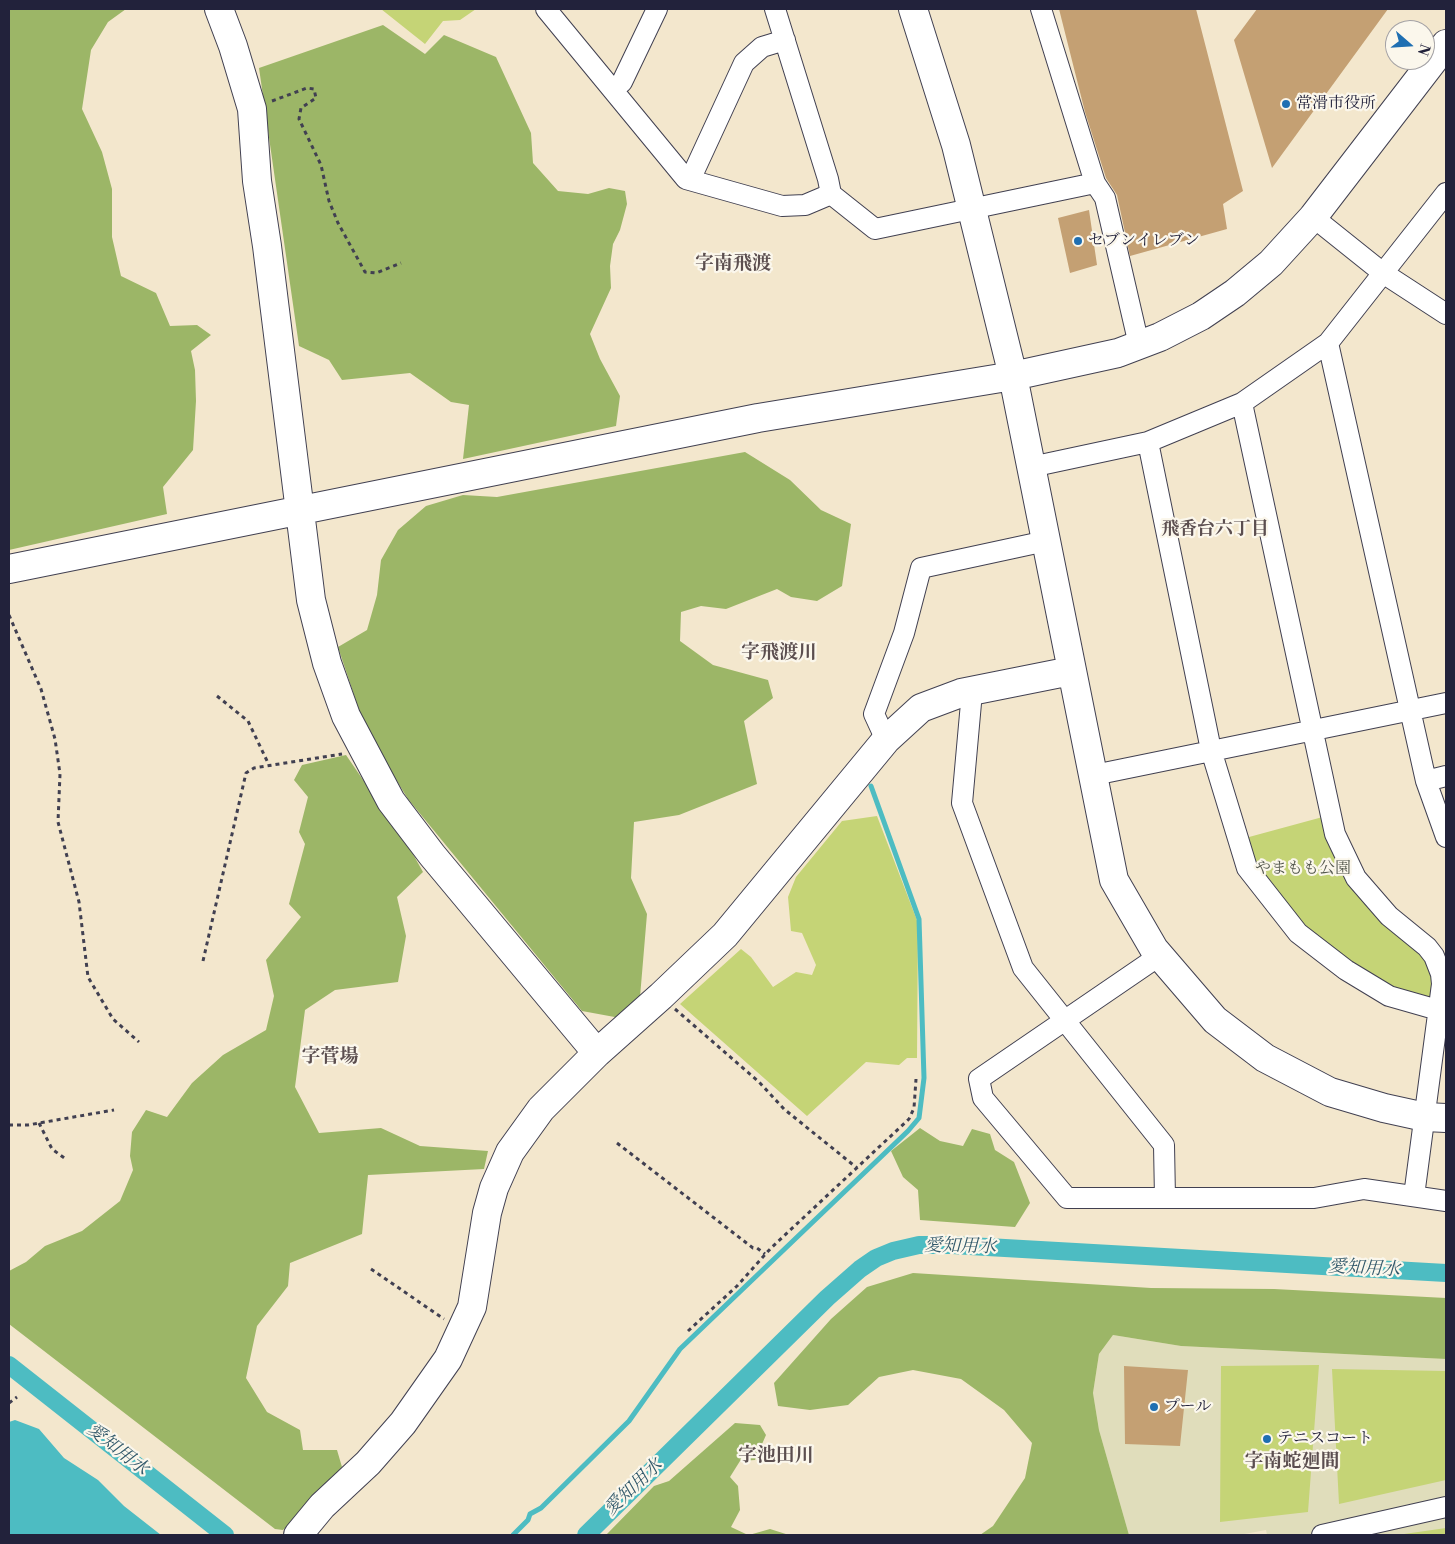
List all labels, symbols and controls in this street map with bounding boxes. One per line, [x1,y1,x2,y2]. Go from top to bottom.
north arrow [1385,20,1435,70]
text: N [1413,41,1434,58]
place label: 常滑市役所 [1296,94,1376,114]
marker: 常滑市役所 [1280,98,1292,110]
place label: セブンイレブン [1088,231,1200,251]
marker: セブンイレブン [1072,235,1084,247]
district label: 字南飛渡 [695,253,771,275]
district label: 飛香台六丁目 [1161,519,1269,541]
district label: 字飛渡川 [741,642,817,664]
park label: やまもも公園 [1255,859,1351,879]
district label: 字菅場 [302,1046,358,1068]
water label: 愛知用水 [924,1236,996,1258]
water label: 愛知用水 [1327,1256,1401,1282]
place label: プール [1164,1397,1212,1417]
marker: プール [1148,1401,1160,1413]
water label: 愛知用水 [82,1419,152,1481]
place label: テニスコート [1277,1429,1373,1449]
marker: テニスコート [1261,1433,1273,1445]
district label: 字池田川 [738,1445,814,1467]
district label: 字南蛇廻間 [1245,1451,1339,1473]
water label: 愛知用水 [601,1455,667,1521]

